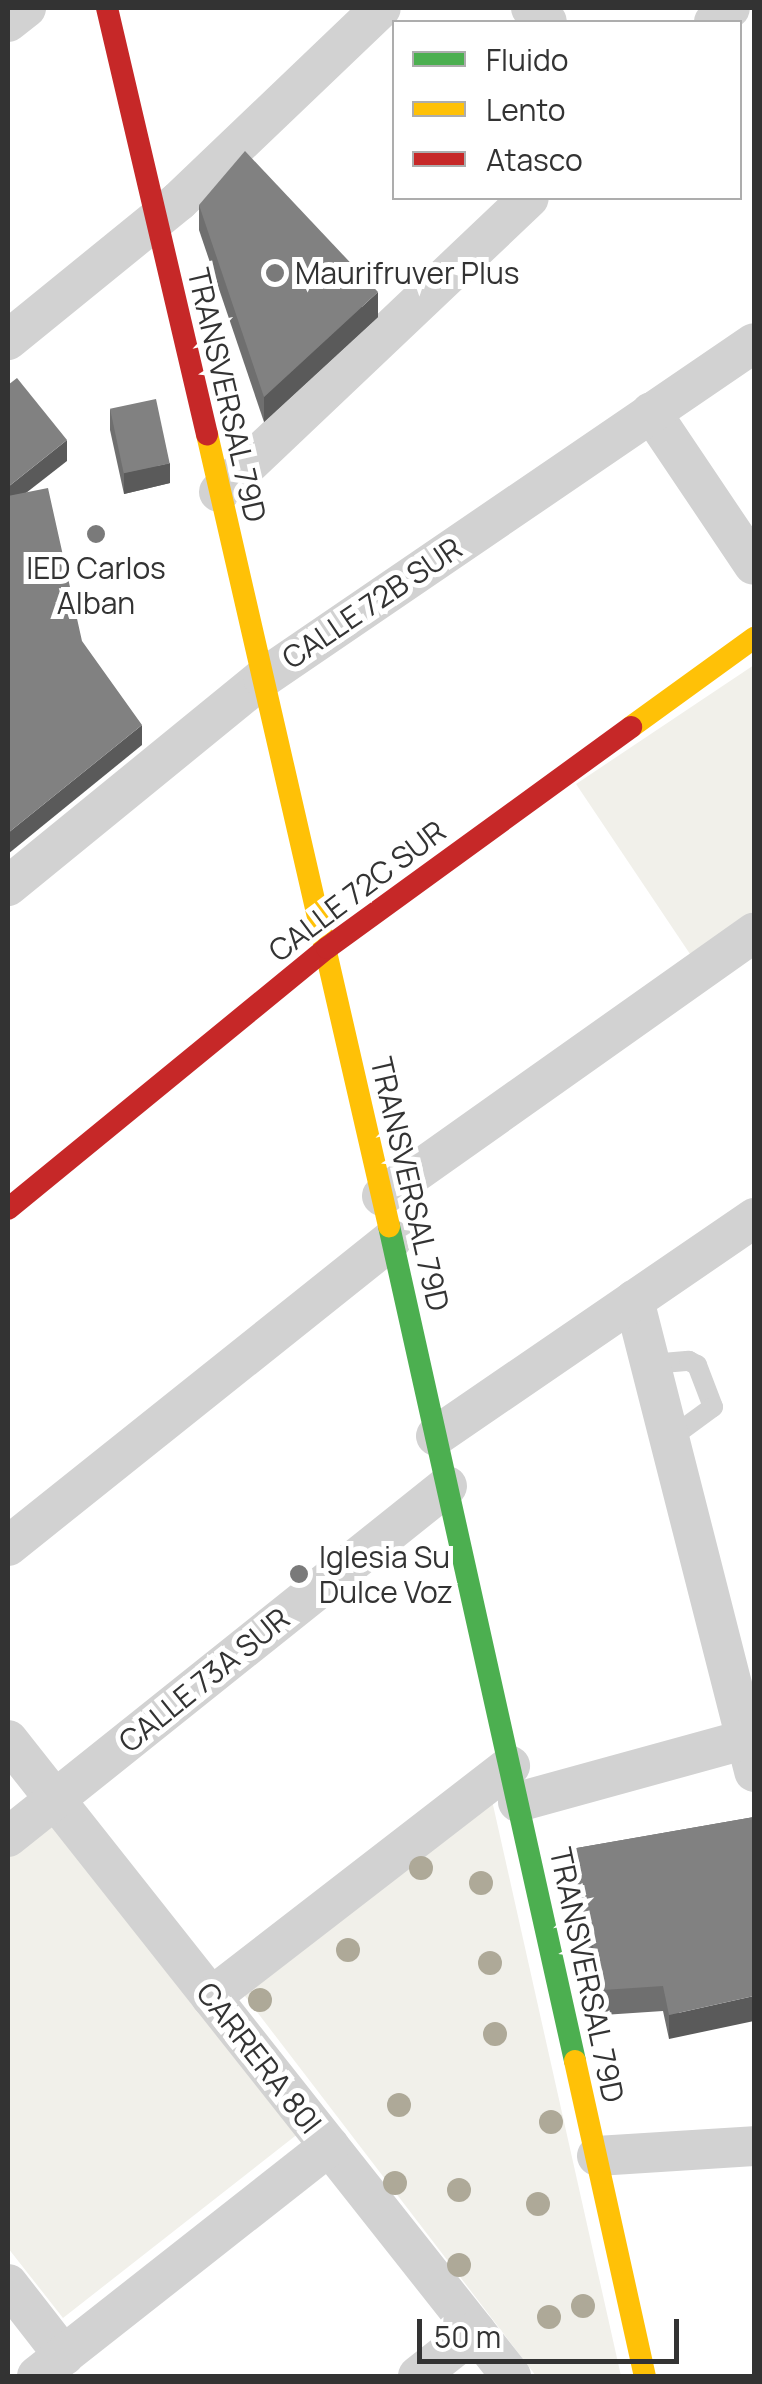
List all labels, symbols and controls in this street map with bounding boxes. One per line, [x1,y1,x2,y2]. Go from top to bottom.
legend [392,20,742,200]
text: Fluido [486,39,568,80]
text: Lento [486,89,565,130]
text: Atasco [486,139,583,180]
place label: Maurifruver Plus [295,255,519,291]
marker: Maurifruver Plus [264,262,286,284]
street label: TRANSVERSAL 79D [180,264,274,526]
marker: IED Carlos Alban [85,523,107,545]
street label: CALLE 72B SUR [275,530,469,676]
place label: IED Carlos Alban [26,550,166,620]
street label: CALLE 72C SUR [262,813,452,969]
street label: TRANSVERSAL 79D [363,1053,457,1315]
place label: Iglesia Su Dulce Voz [319,1539,453,1610]
marker: Iglesia Su Dulce Voz [288,1563,310,1585]
street label: CALLE 73A SUR [112,1600,296,1760]
street label: TRANSVERSAL 79D [542,1844,632,2106]
street label: CARRERA 80I [189,1975,329,2141]
scale bar [422,2299,684,2361]
text: 50 m [434,2316,501,2357]

